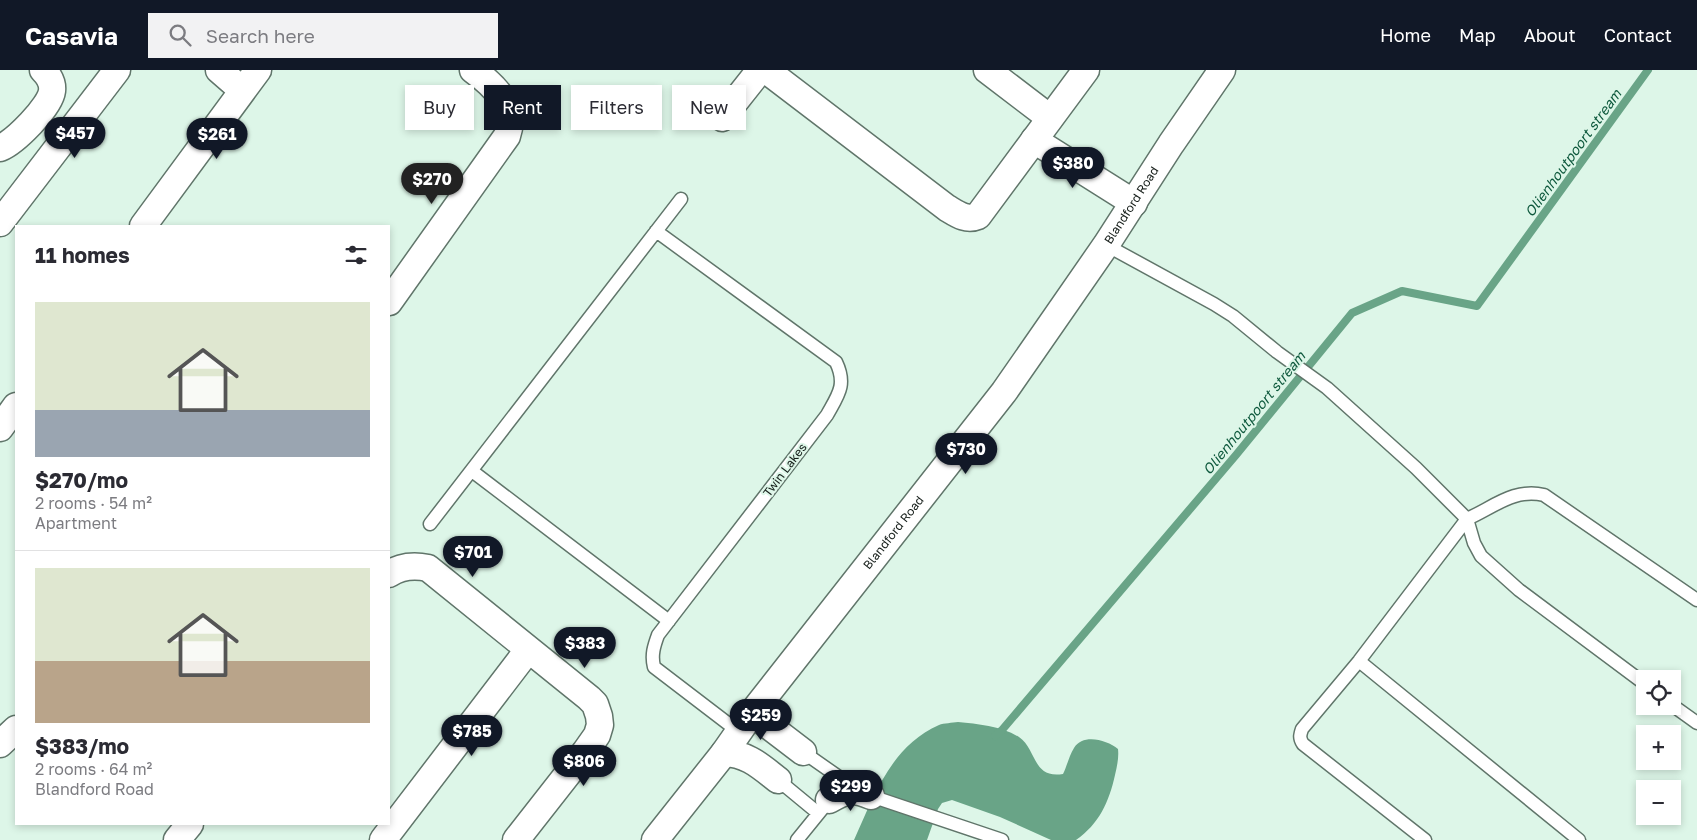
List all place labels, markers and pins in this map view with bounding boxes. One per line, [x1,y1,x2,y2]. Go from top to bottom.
pin: $457 [45,116,105,159]
pin: $261 [187,118,247,160]
pin: $380 [1043,146,1103,189]
pin: $270 [402,162,462,205]
pin: $730 [936,432,996,475]
pin: $701 [443,536,503,578]
pin: $383 [555,626,615,669]
pin: $259 [731,698,791,741]
pin: $785 [442,714,502,757]
pin: $806 [554,744,614,787]
pin: $299 [821,770,881,812]

